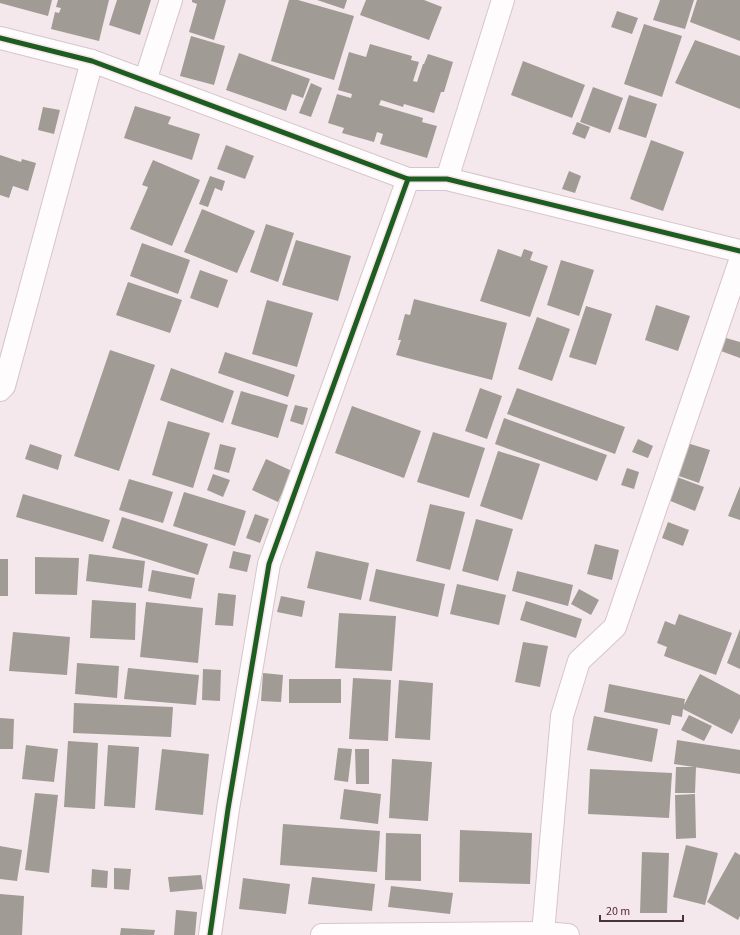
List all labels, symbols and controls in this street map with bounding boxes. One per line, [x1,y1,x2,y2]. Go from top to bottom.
scale bar [600,897,683,923]
text: 20 m [606,903,630,920]

